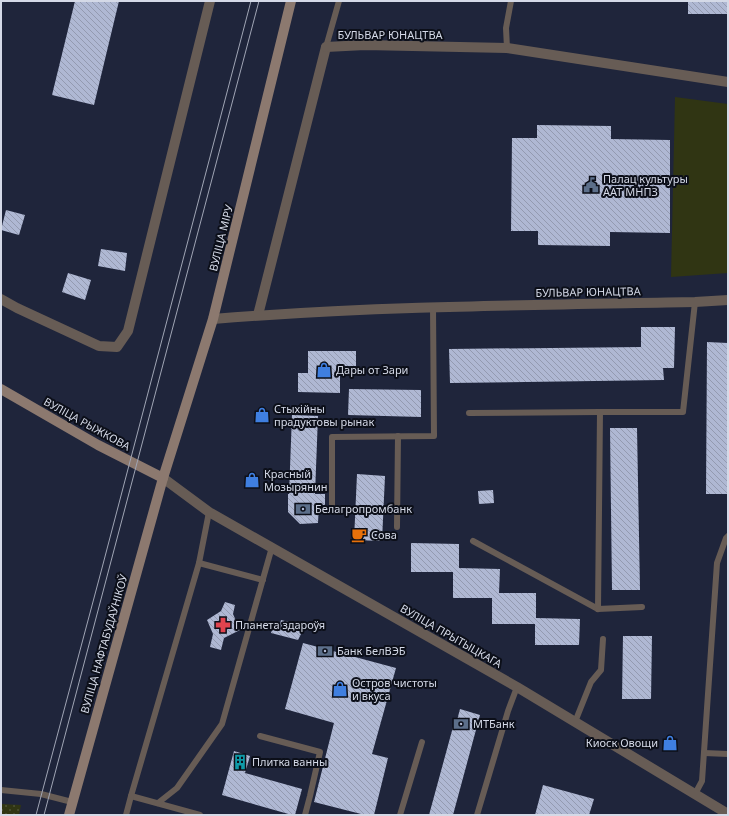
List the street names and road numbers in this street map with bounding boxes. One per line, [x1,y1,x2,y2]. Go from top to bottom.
street label: БУЛЬВАР ЮНАЦТВА [337,27,444,42]
street label: ВУЛІЦА МІРУ [205,203,236,273]
street label: БУЛЬВАР ЮНАЦТВА [535,283,642,300]
street label: ВУЛІЦА РЫЖКОВА [41,394,134,454]
street label: ВУЛІЦА НАФТАБУДАЎНІКОЎ [76,572,131,715]
street label: ВУЛІЦА ПРЫТЫЦКАГА [398,600,506,671]

